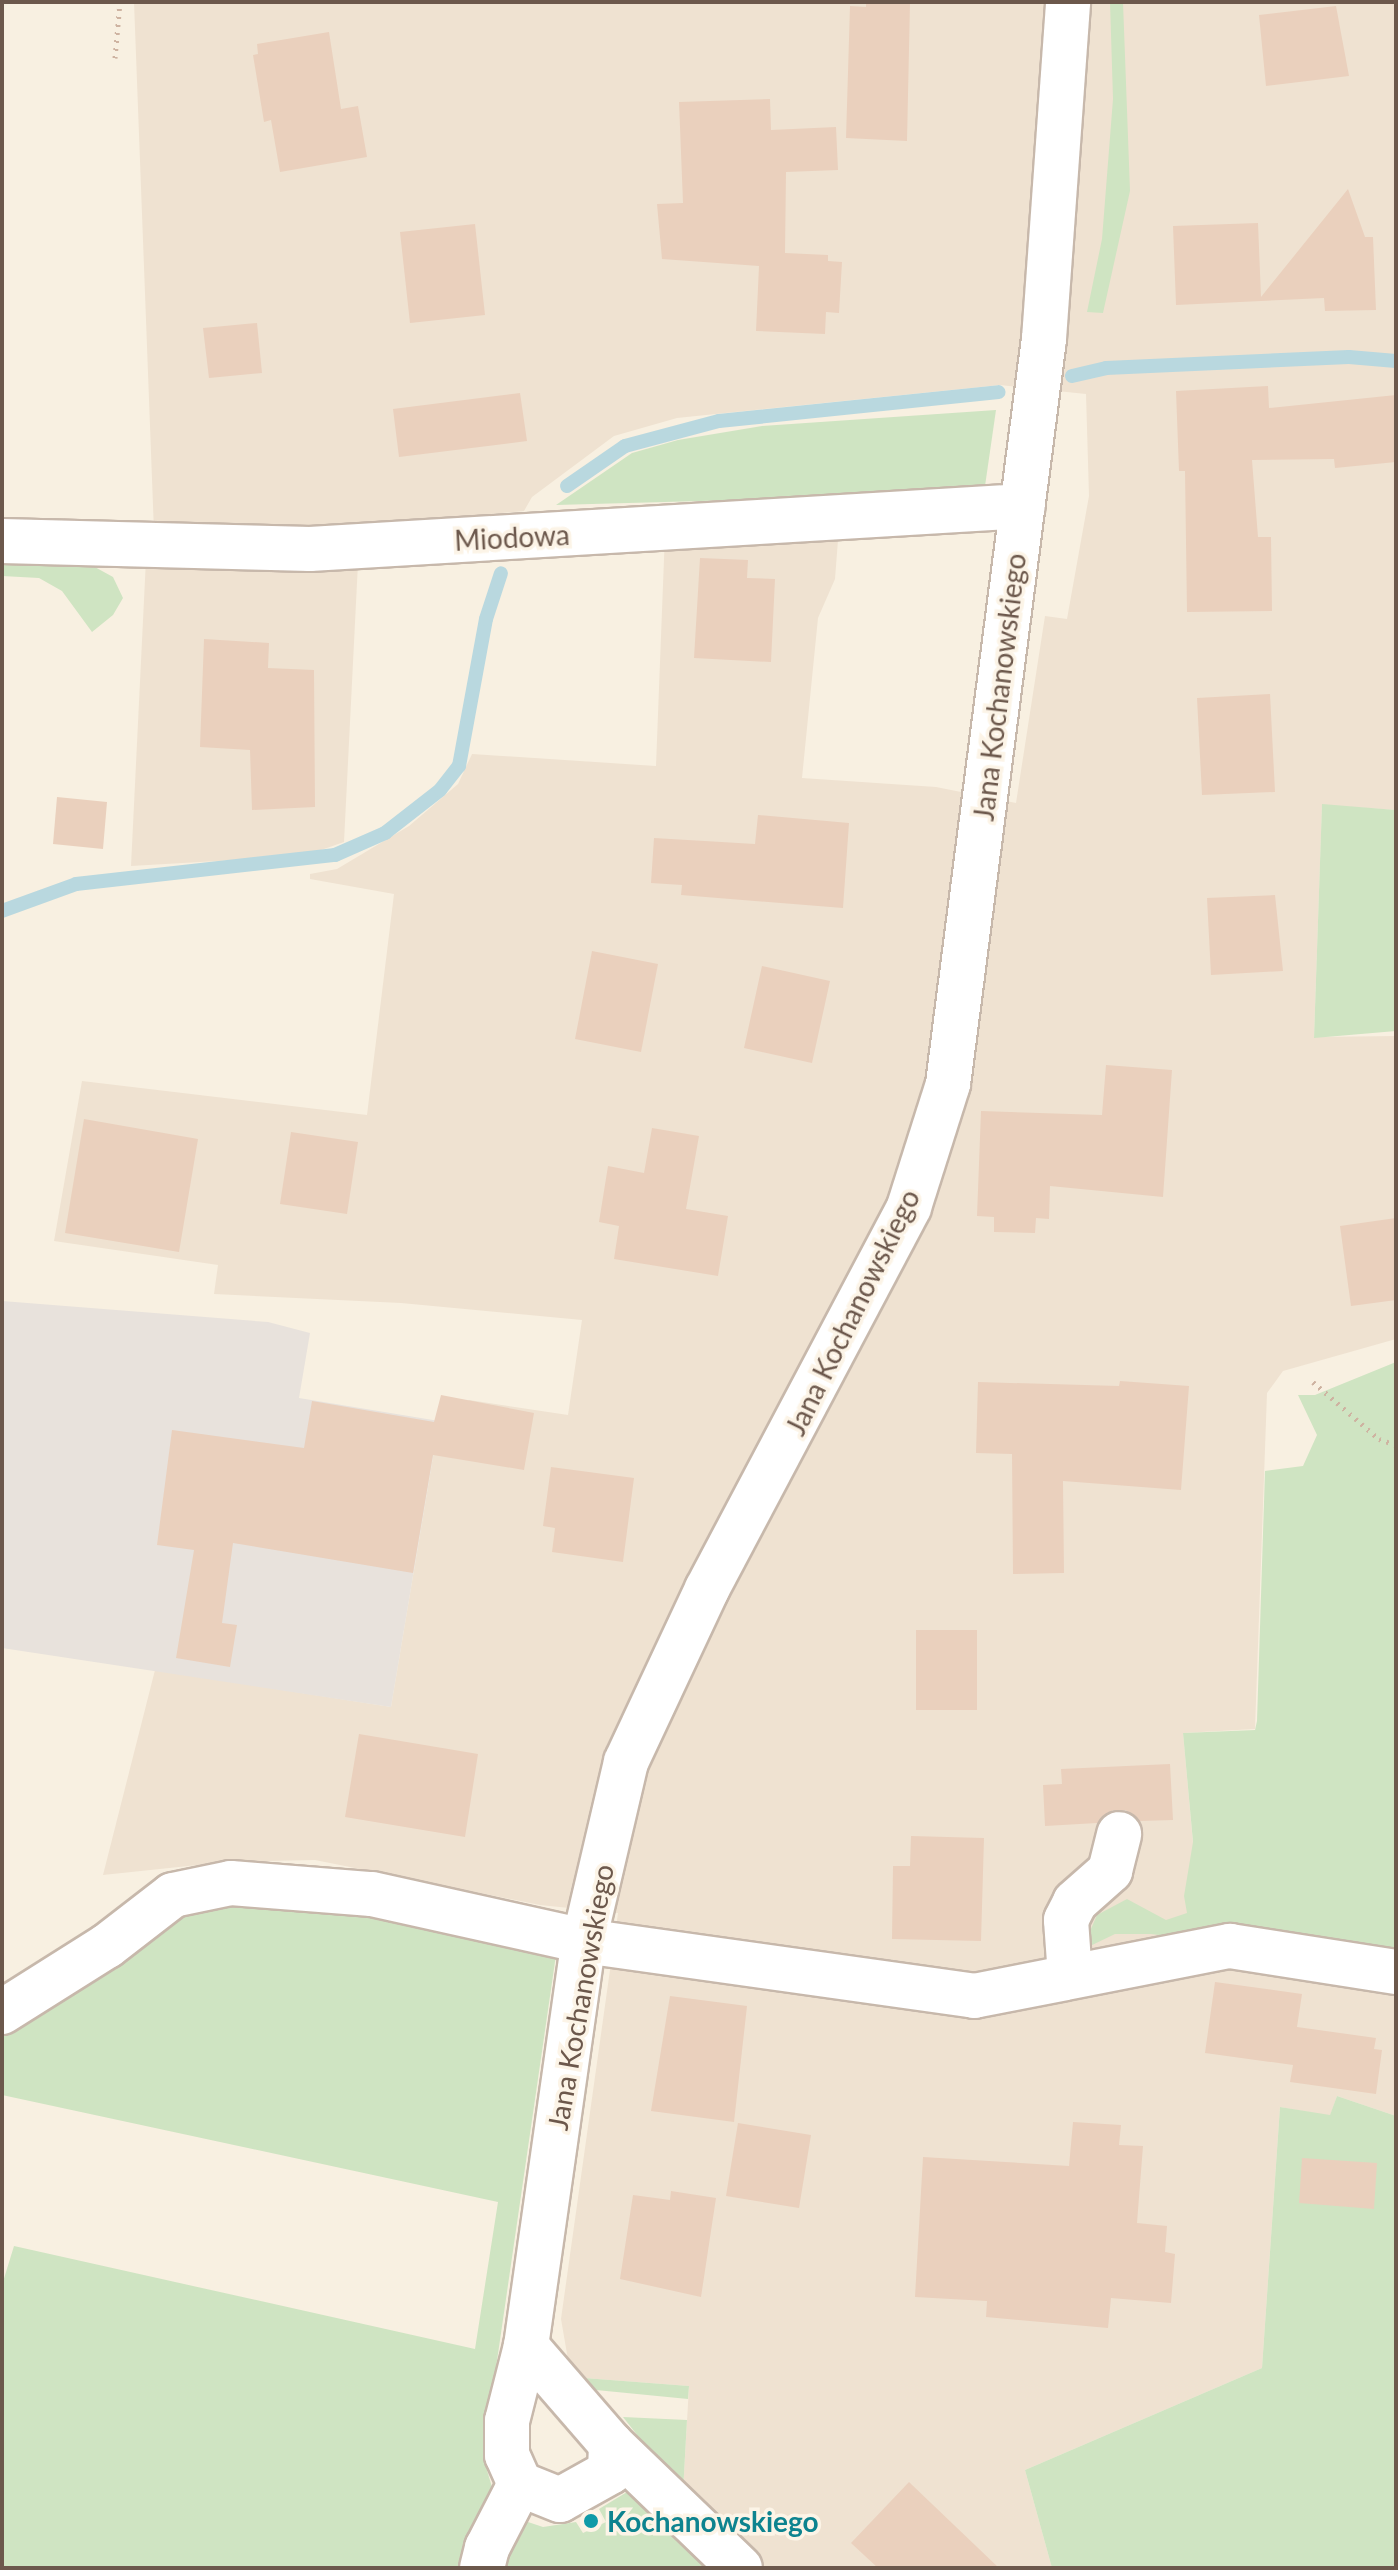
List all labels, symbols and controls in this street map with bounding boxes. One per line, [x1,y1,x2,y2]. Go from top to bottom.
street label: Miodowa [453,517,571,557]
street label: Jana Kochanowskiego [966,551,1032,823]
street label: Jana Kochanowskiego [778,1184,926,1440]
street label: Jana Kochanowskiego [540,1861,620,2133]
place label: Kochanowskiego [607,2504,819,2538]
marker: Kochanowskiego [582,2512,600,2530]

